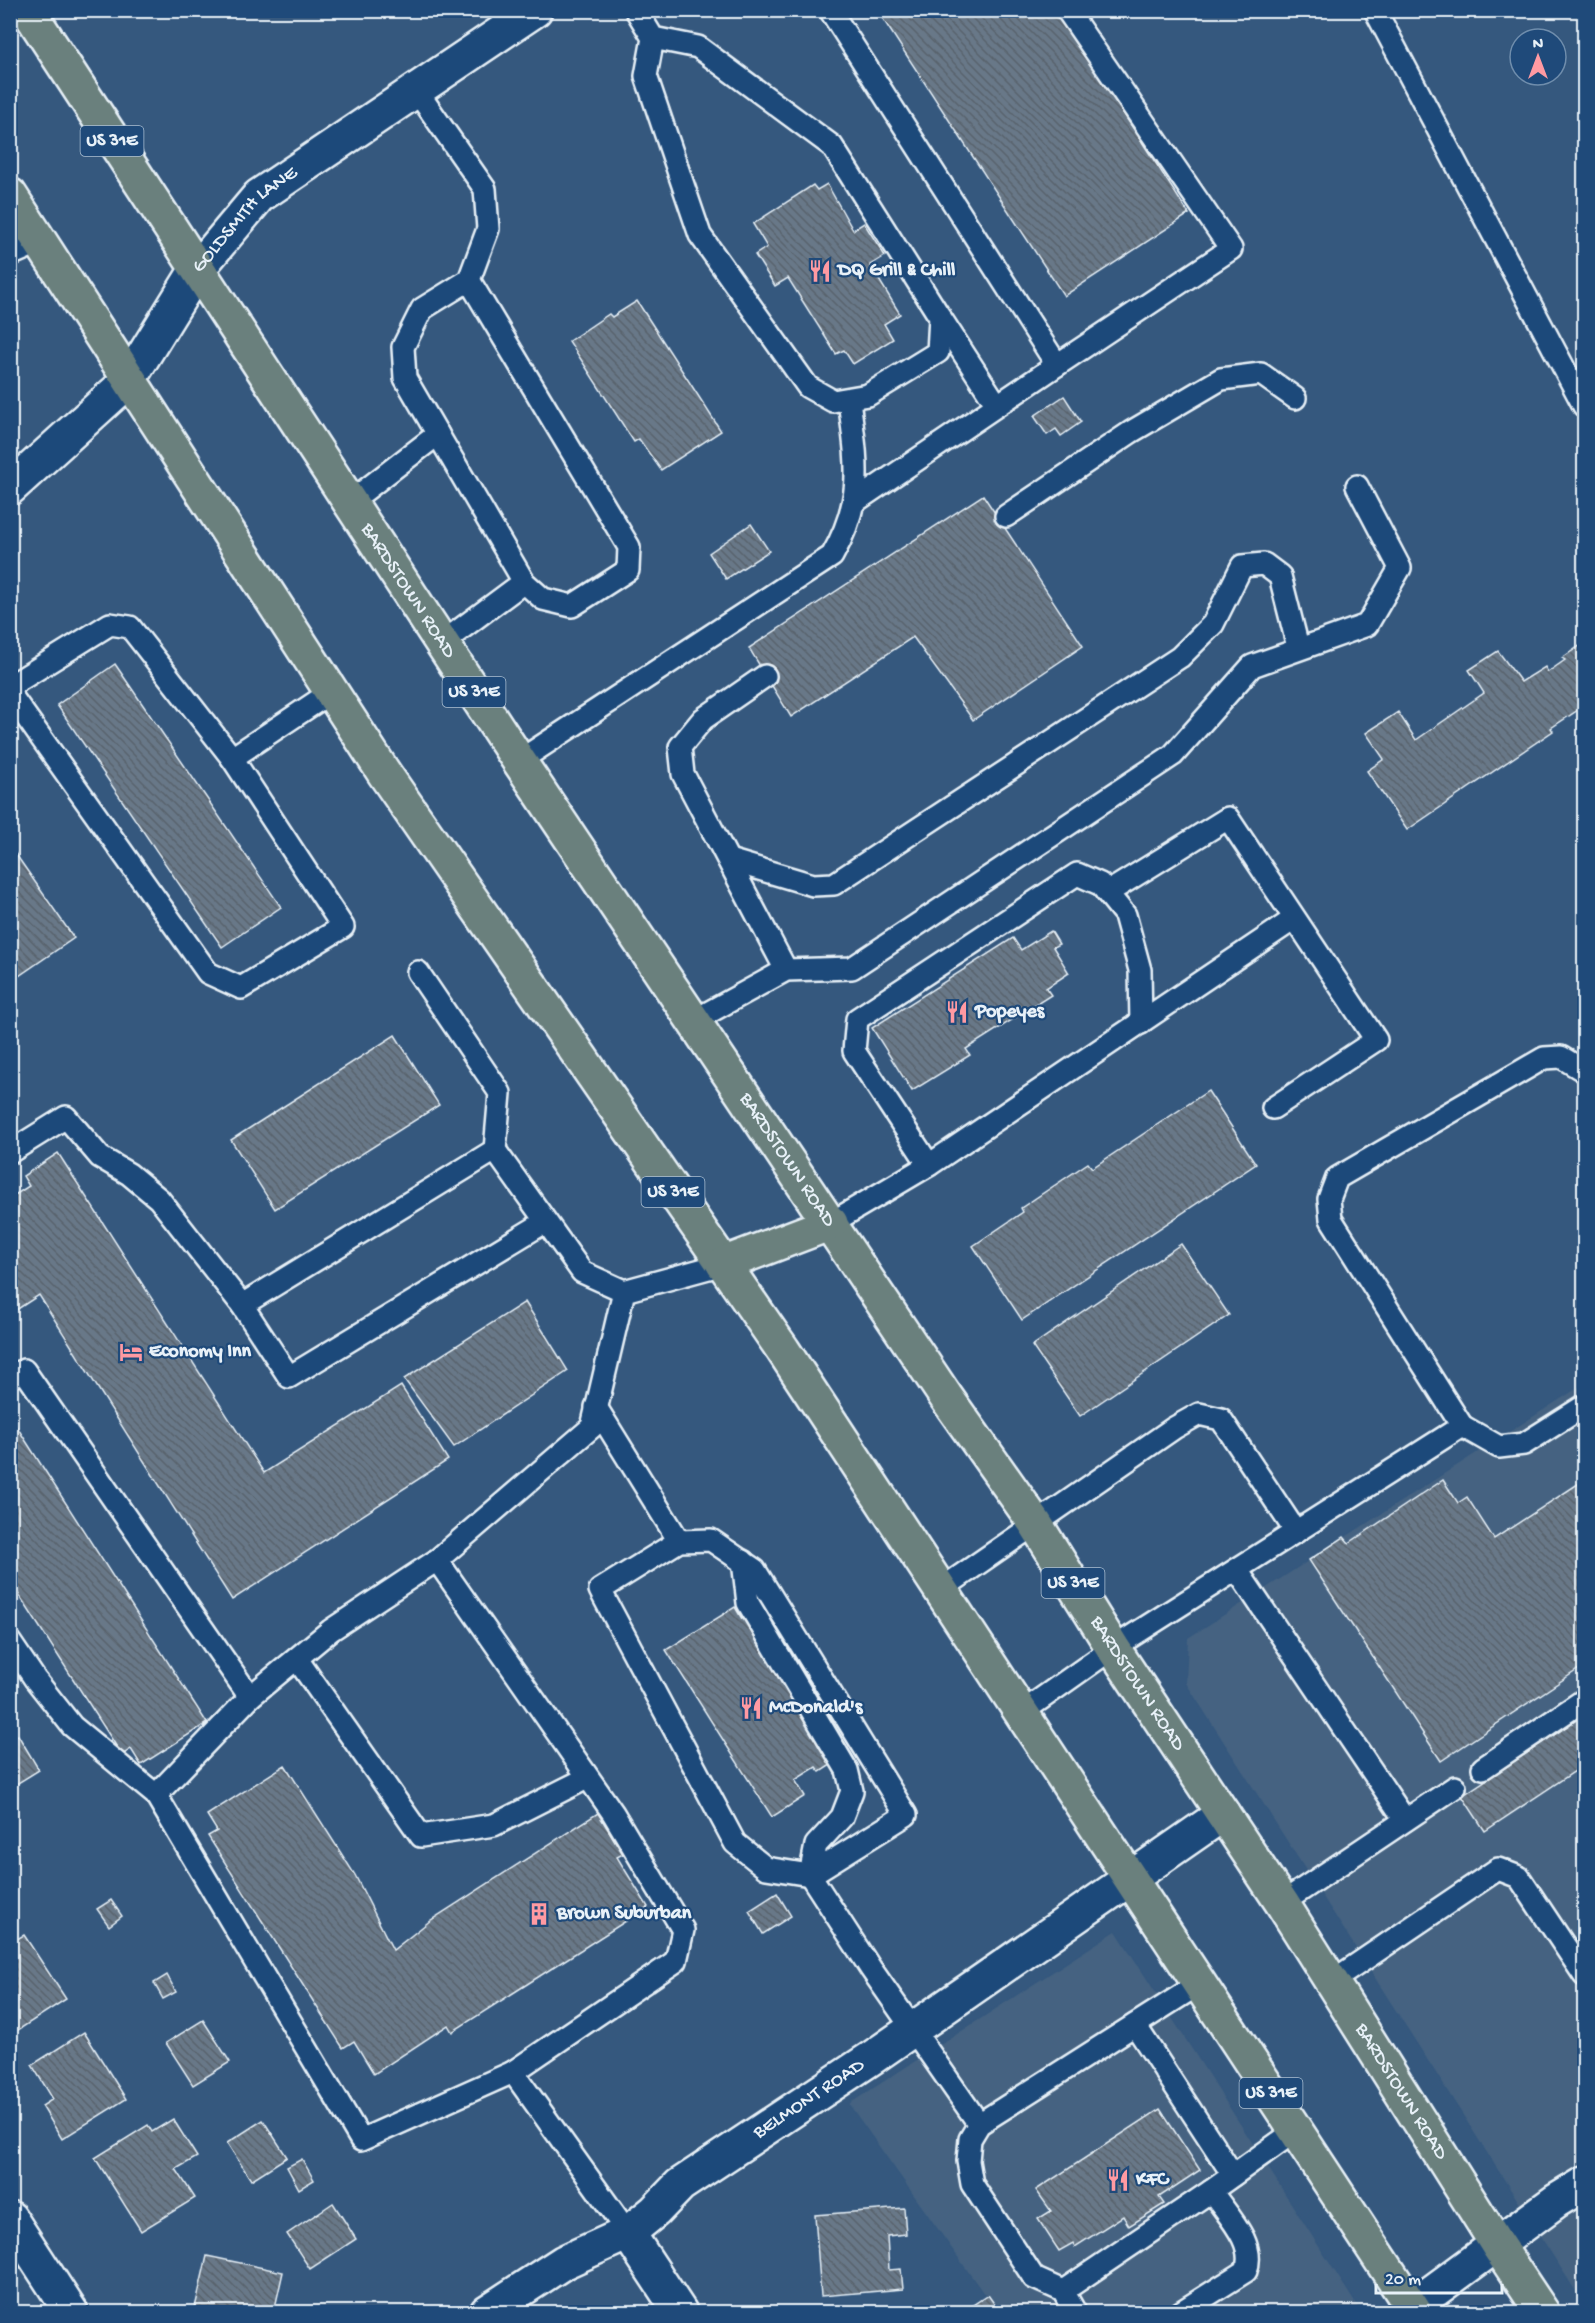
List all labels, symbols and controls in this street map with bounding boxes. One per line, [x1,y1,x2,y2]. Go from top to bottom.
north arrow [1508,27,1568,87]
text: N [1533,36,1544,55]
road number: US 31E [80,126,144,156]
street label: GOLDSMITH LANE [188,161,303,278]
restaurant icon: DQ Grill & Chill [807,258,833,284]
place label: DQ Grill & Chill [836,260,956,283]
street label: BARDSTOWN ROAD [355,518,461,664]
road number: US 31E [442,677,506,707]
restaurant icon: Popeyes [944,999,970,1025]
place label: Popeyes [974,1001,1046,1024]
street label: BARDSTOWN ROAD [733,1088,841,1232]
road number: US 31E [642,1177,704,1207]
hotel icon: Economy Inn [118,1339,144,1365]
place label: Economy Inn [149,1341,252,1364]
road number: US 31E [1042,1568,1104,1598]
street label: BARDSTOWN ROAD [1084,1611,1190,1756]
restaurant icon: McDonald's [738,1695,764,1721]
place label: McDonald's [769,1697,864,1720]
building icon: Brown Suburban [526,1901,552,1927]
place label: Brown Suburban [556,1903,692,1926]
street label: BARDSTOWN ROAD [1349,2019,1453,2165]
street label: BELMONT ROAD [748,2054,870,2145]
road number: US 31E [1240,2078,1302,2108]
restaurant icon: KFC [1105,2167,1131,2193]
place label: KFC [1135,2169,1170,2192]
scale bar [1376,2257,1502,2295]
text: 20 m [1385,2270,1421,2291]

